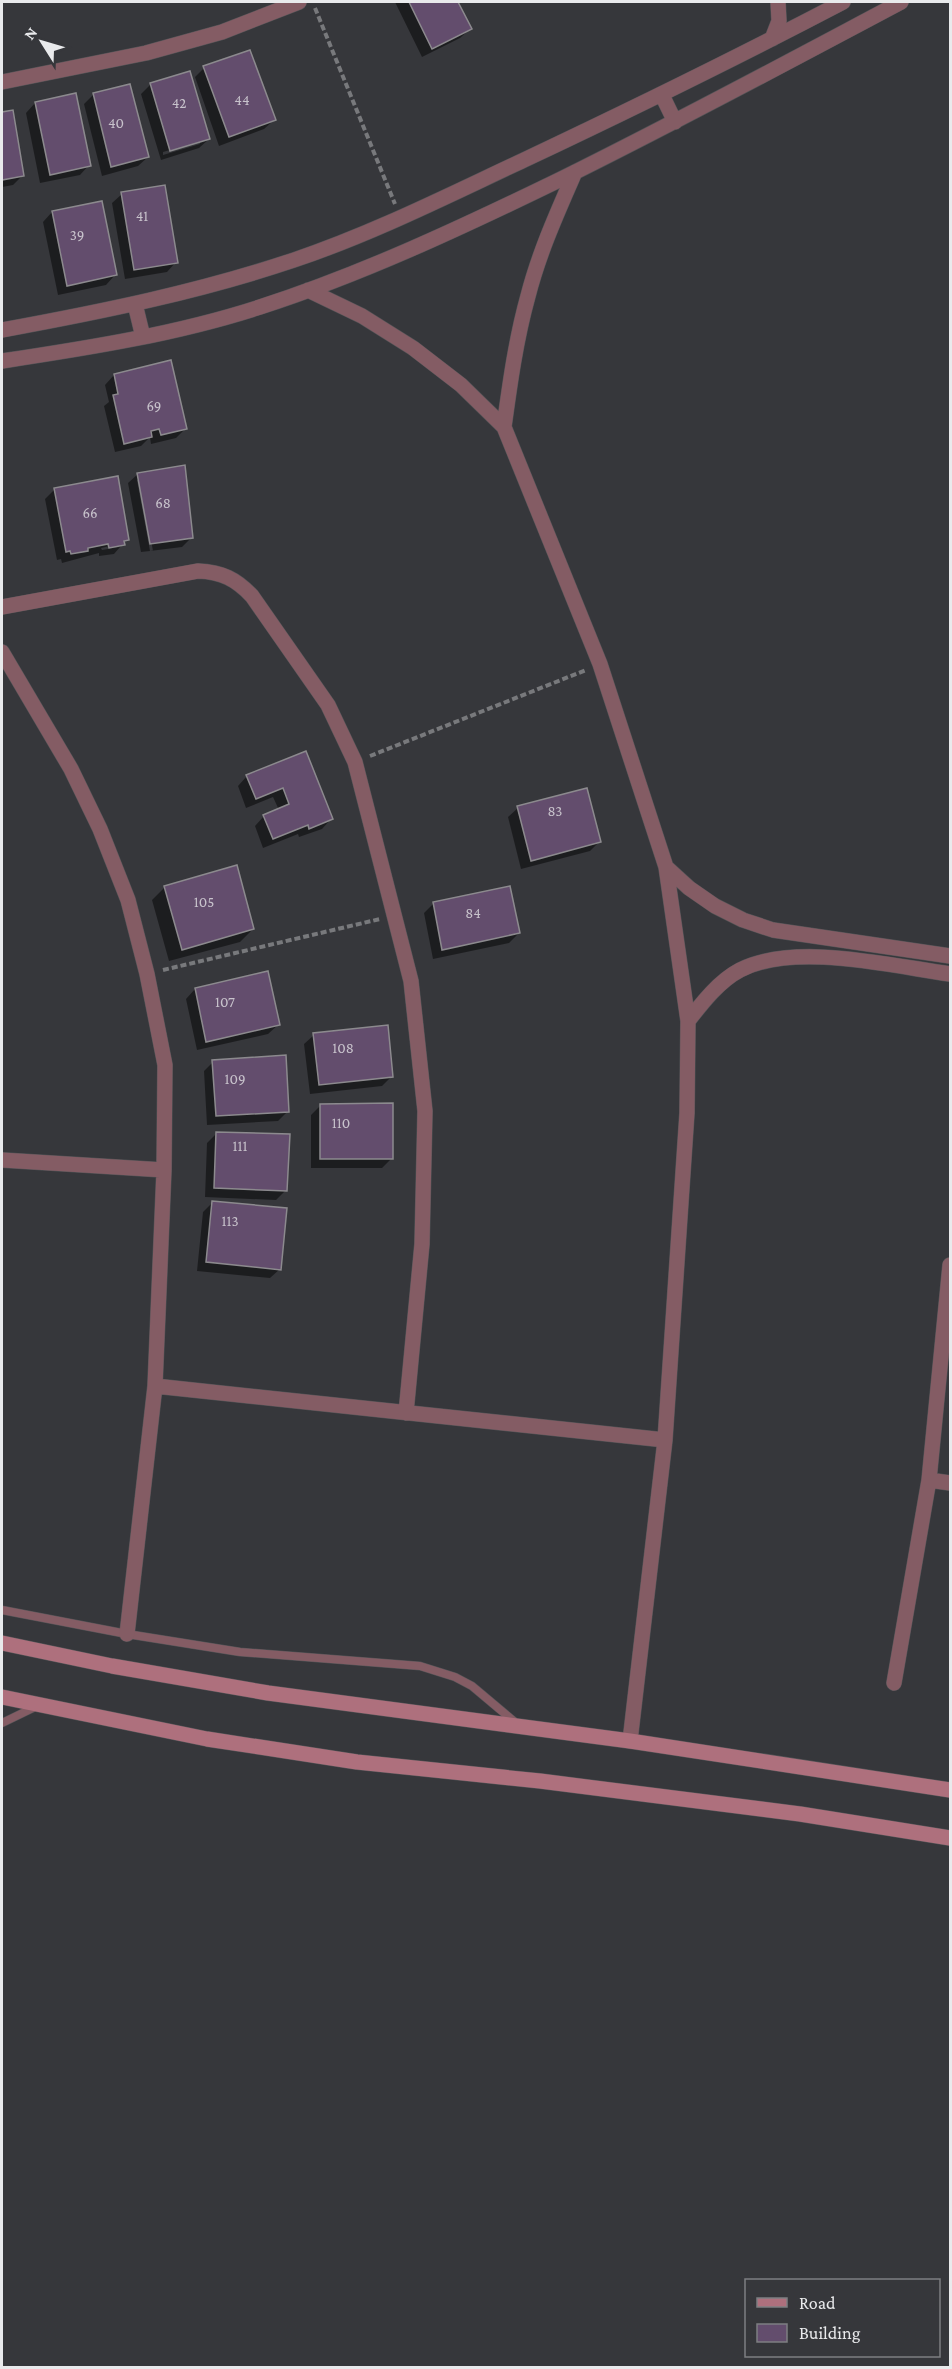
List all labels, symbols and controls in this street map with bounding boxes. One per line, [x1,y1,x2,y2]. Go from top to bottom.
north arrow [12,12,72,72]
text: N [20,24,41,43]
house number: 44 [234,92,250,108]
house number: 42 [172,95,186,111]
house number: 40 [108,115,124,131]
house number: 41 [136,208,148,224]
house number: 39 [70,227,84,243]
house number: 69 [147,398,161,414]
house number: 68 [155,495,171,511]
house number: 66 [82,505,98,521]
house number: 83 [548,803,562,819]
house number: 105 [194,894,214,910]
house number: 84 [465,905,481,921]
house number: 107 [215,994,235,1010]
house number: 108 [332,1040,354,1056]
house number: 109 [224,1071,246,1087]
house number: 110 [332,1115,350,1131]
house number: 111 [233,1138,247,1154]
house number: 113 [221,1213,239,1229]
legend [745,2279,940,2357]
text: Road [799,2293,836,2313]
text: Building [799,2323,861,2343]

